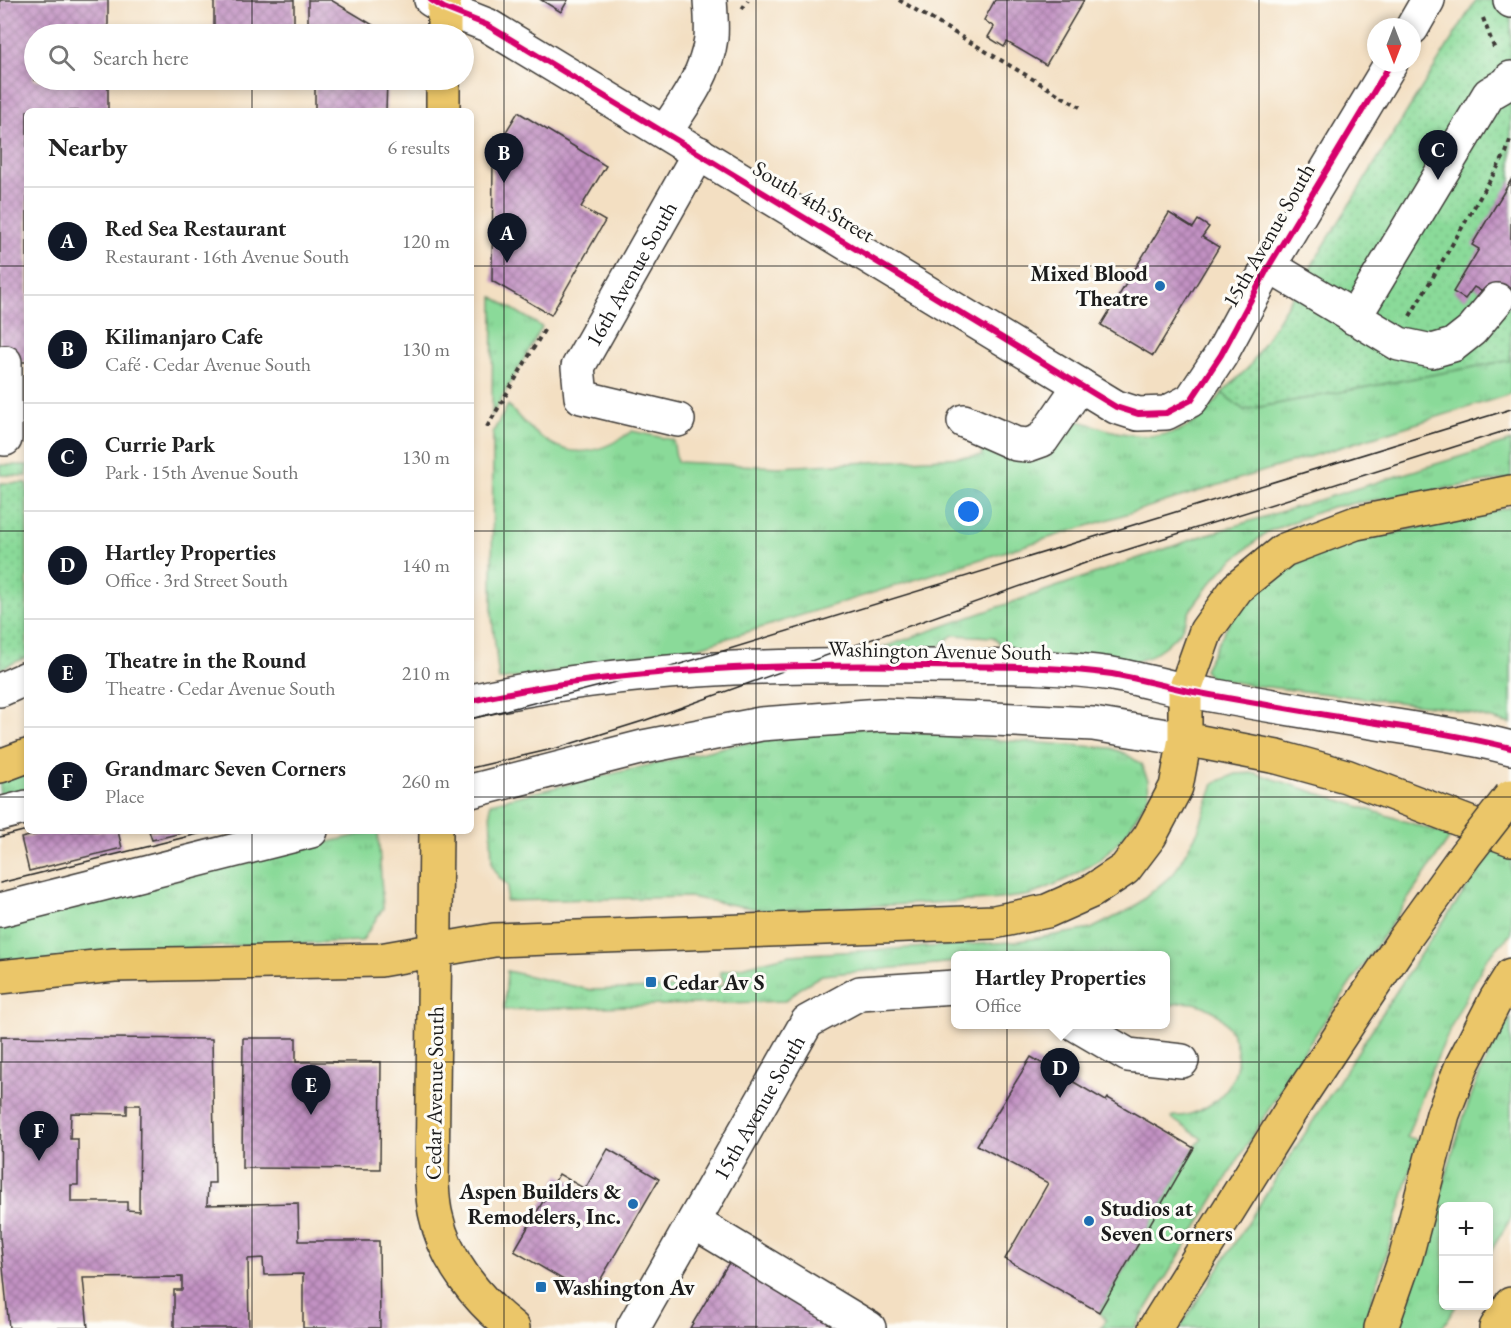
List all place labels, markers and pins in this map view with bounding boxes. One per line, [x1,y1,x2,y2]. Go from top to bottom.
pin: C [1418,130,1458,180]
pin: B [484,134,524,183]
pin: A [488,214,526,263]
place label: Mixed Blood Theatre [1030,259,1148,313]
marker: Mixed Blood Theatre [1153,279,1167,293]
place label: Cedar Av S [663,968,765,997]
marker: Cedar Av S [644,975,658,989]
pin: D [1040,1048,1080,1098]
pin: E [292,1066,330,1115]
pin: F [20,1112,58,1161]
place label: Aspen Builders & Remodelers, Inc. [458,1177,621,1231]
place label: Studios at Seven Corners [1101,1194,1233,1248]
marker: Aspen Builders & Remodelers, Inc. [626,1197,640,1211]
marker: Studios at Seven Corners [1082,1214,1096,1228]
place label: Washington Av [553,1273,695,1302]
marker: Washington Av [534,1280,548,1294]

